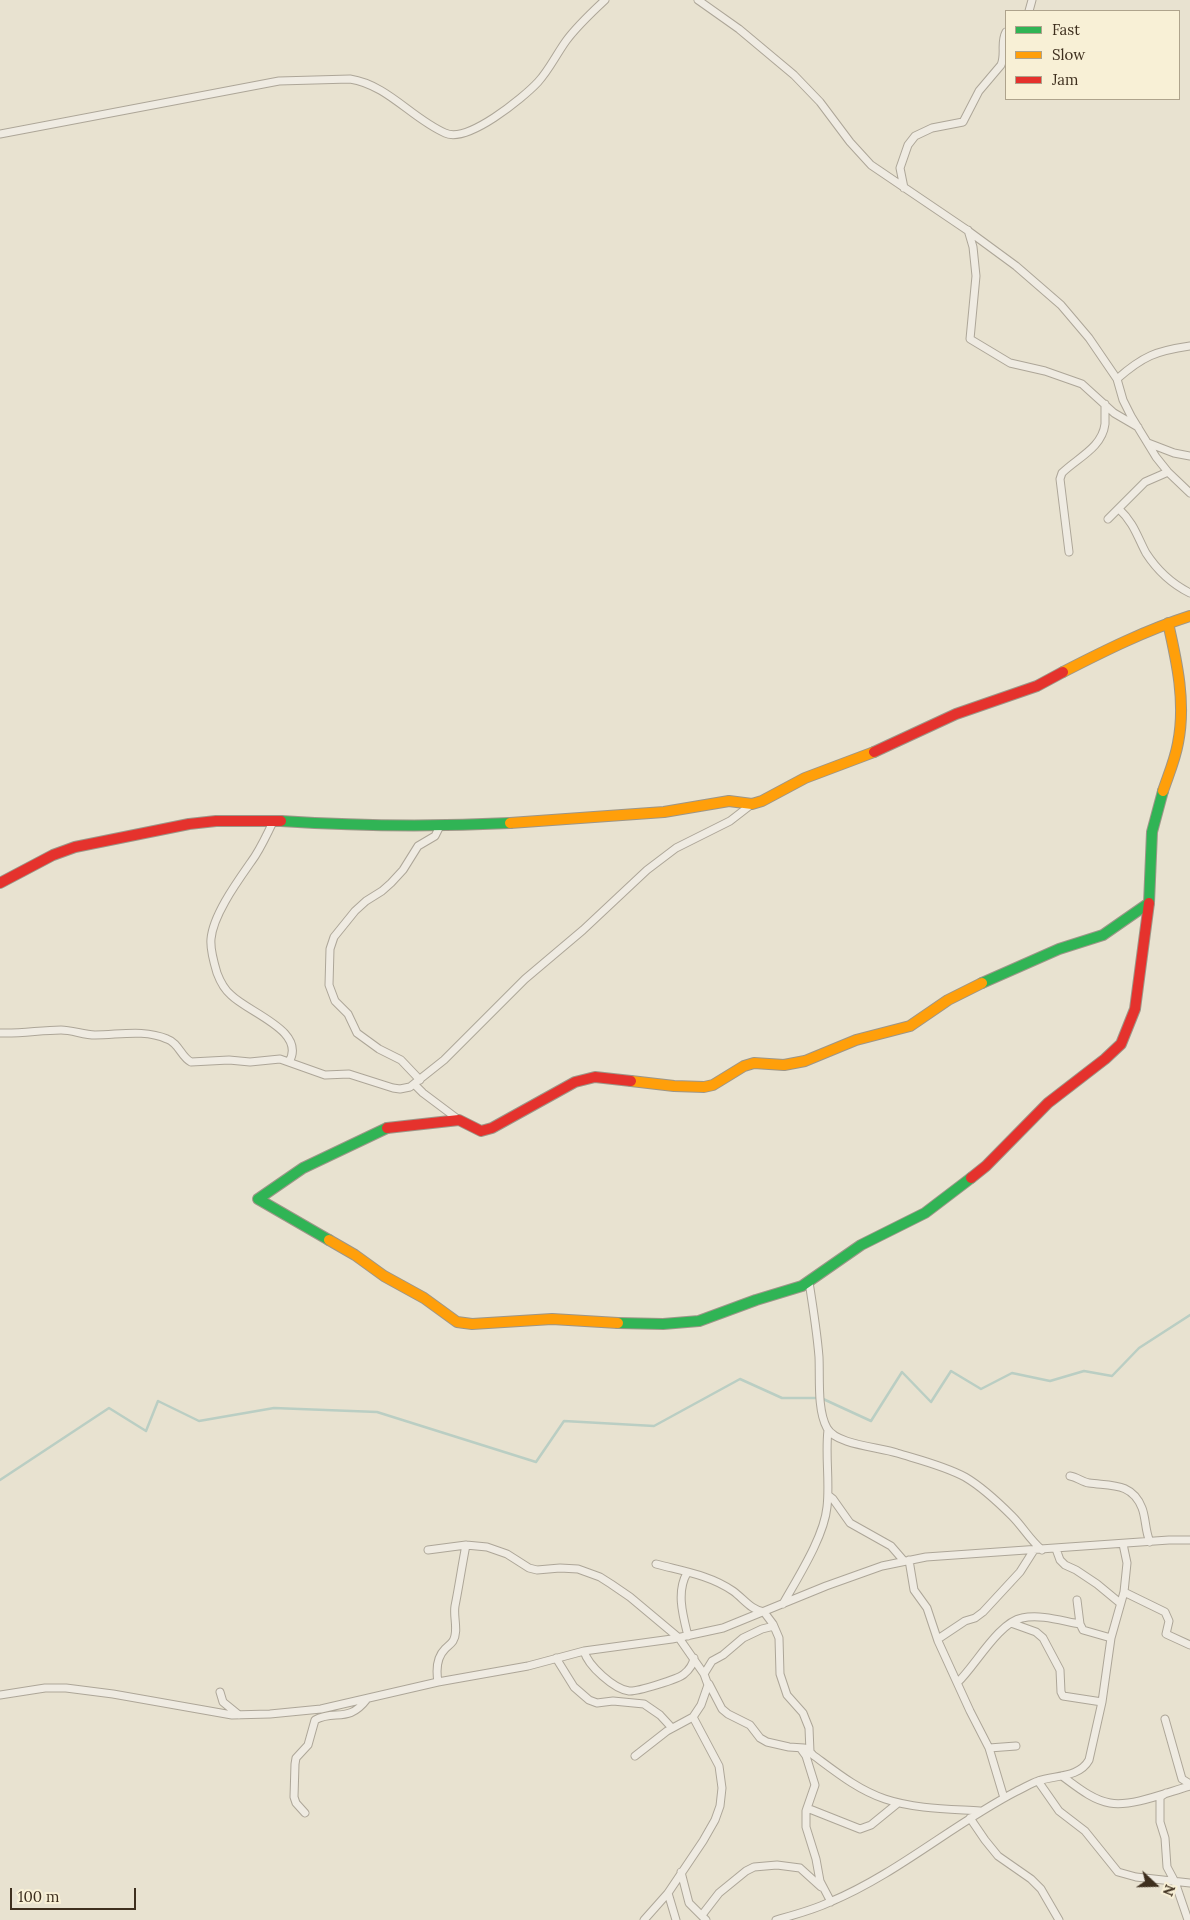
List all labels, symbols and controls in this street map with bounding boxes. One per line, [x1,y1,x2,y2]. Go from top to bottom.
legend [1005,10,1180,100]
text: Fast [1052,20,1080,39]
text: Slow [1052,45,1085,64]
text: Jam [1052,70,1079,89]
north arrow [1130,1860,1180,1910]
scale bar [12,1878,139,1910]
text: N [1159,1882,1179,1899]
text: 100 m [18,1887,59,1906]

